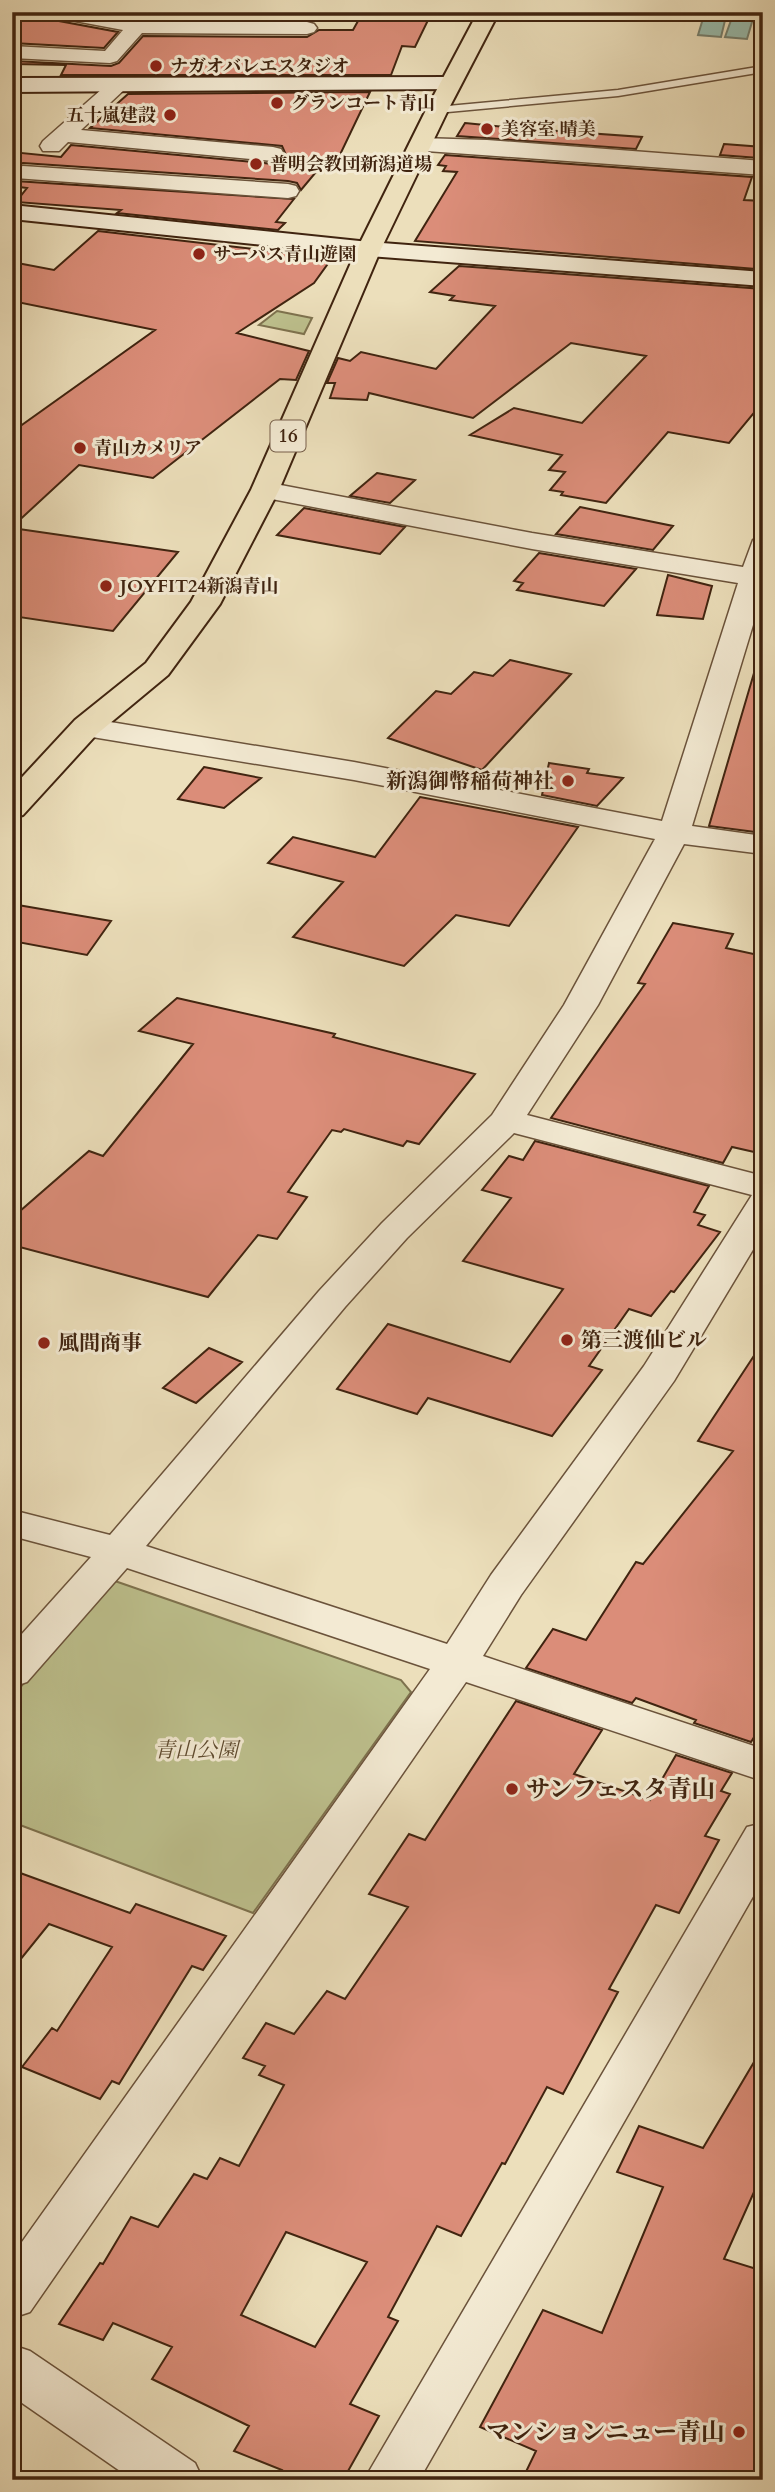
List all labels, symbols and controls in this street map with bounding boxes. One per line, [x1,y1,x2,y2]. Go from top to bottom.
place label: ナガオバレエスタジオ [170,54,349,79]
marker: ナガオバレエスタジオ [148,58,164,74]
place label: グランコート青山 [291,91,435,116]
marker: グランコート青山 [269,95,285,111]
place label: 五十嵐建設 [66,103,156,128]
marker: 五十嵐建設 [162,107,178,123]
place label: 美容室 晴美 [501,117,596,142]
marker: 美容室 晴美 [479,121,495,137]
place label: 普明会教団新潟道場 [270,152,432,177]
marker: 普明会教団新潟道場 [248,156,264,172]
place label: サーパス青山遊園 [213,242,356,267]
marker: サーパス青山遊園 [191,246,207,262]
road number: 16 [270,420,306,452]
place label: 青山カメリア [94,436,202,461]
marker: 青山カメリア [72,440,88,456]
place label: JOYFIT24新潟青山 [117,574,279,599]
marker: JOYFIT24新潟青山 [98,578,114,594]
place label: 新潟御幣稲荷神社 [386,767,554,796]
marker: 新潟御幣稲荷神社 [560,773,576,789]
place label: 第三渡仙ビル [581,1326,707,1355]
place label: 風間商事 [58,1329,142,1358]
marker: 第三渡仙ビル [559,1332,575,1348]
marker: 風間商事 [36,1335,52,1351]
park label: 青山公園 [154,1736,241,1765]
place label: サンフェスタ青山 [526,1773,716,1806]
marker: サンフェスタ青山 [504,1781,520,1797]
place label: マンションニュー青山 [486,2416,725,2449]
marker: マンションニュー青山 [731,2424,747,2440]

